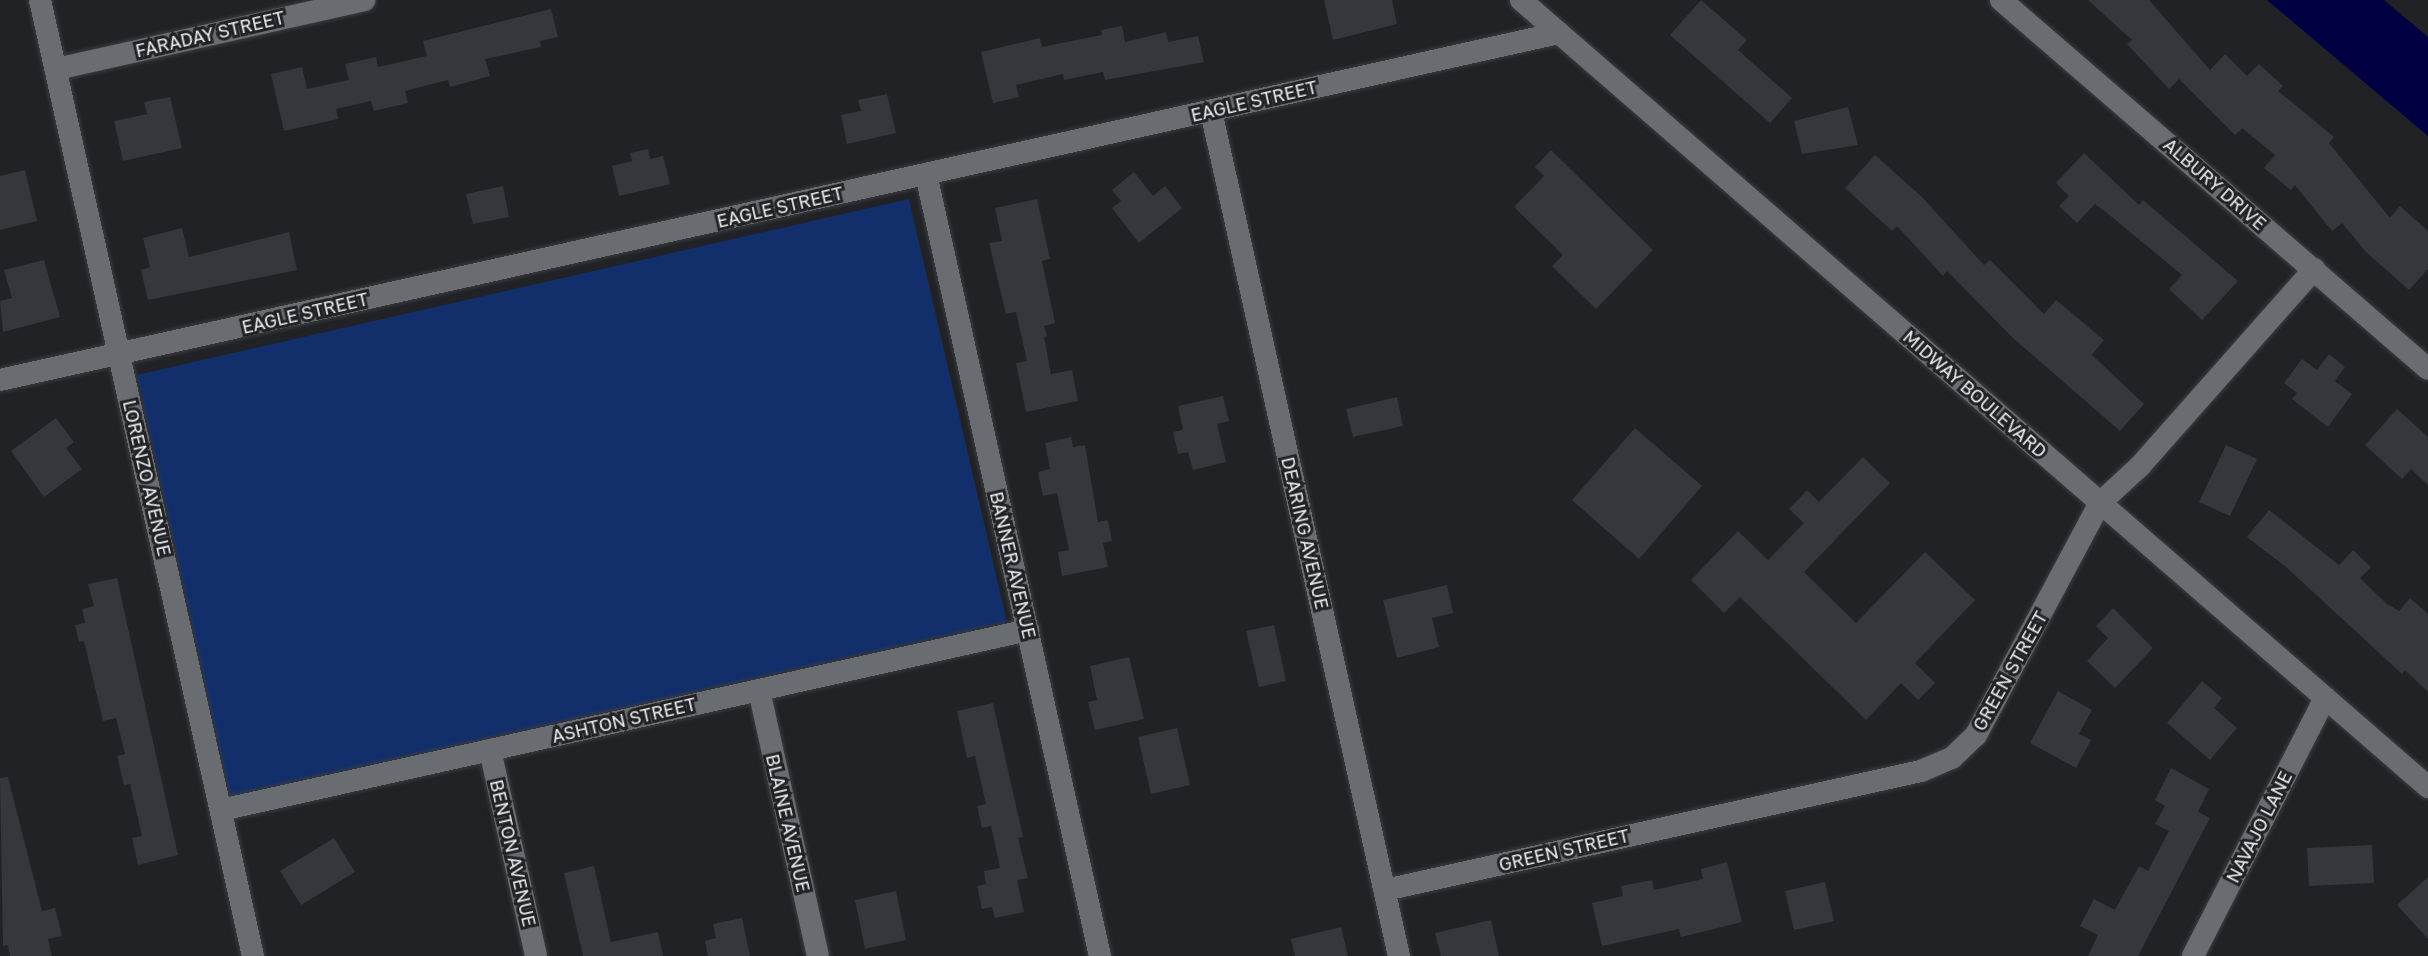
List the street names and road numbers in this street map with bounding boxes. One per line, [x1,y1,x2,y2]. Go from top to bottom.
street label: FARADAY STREET [133,6,287,62]
street label: EAGLE STREET [1189,76,1319,126]
street label: ALBURY DRIVE [2159,134,2271,234]
street label: EAGLE STREET [715,182,845,232]
street label: EAGLE STREET [240,288,370,338]
street label: MIDWAY BOULEVARD [1899,326,2051,462]
street label: LORENZO AVENUE [119,398,175,558]
street label: DEARING AVENUE [1277,455,1333,611]
street label: BANNER AVENUE [986,489,1040,641]
street label: GREEN STREET [1968,608,2052,734]
street label: ASHTON STREET [550,693,698,747]
street label: BLAINE AVENUE [762,752,814,894]
street label: NAVAJO LANE [2222,768,2296,886]
street label: BENTON AVENUE [486,777,540,929]
street label: GREEN STREET [1497,825,1631,875]

